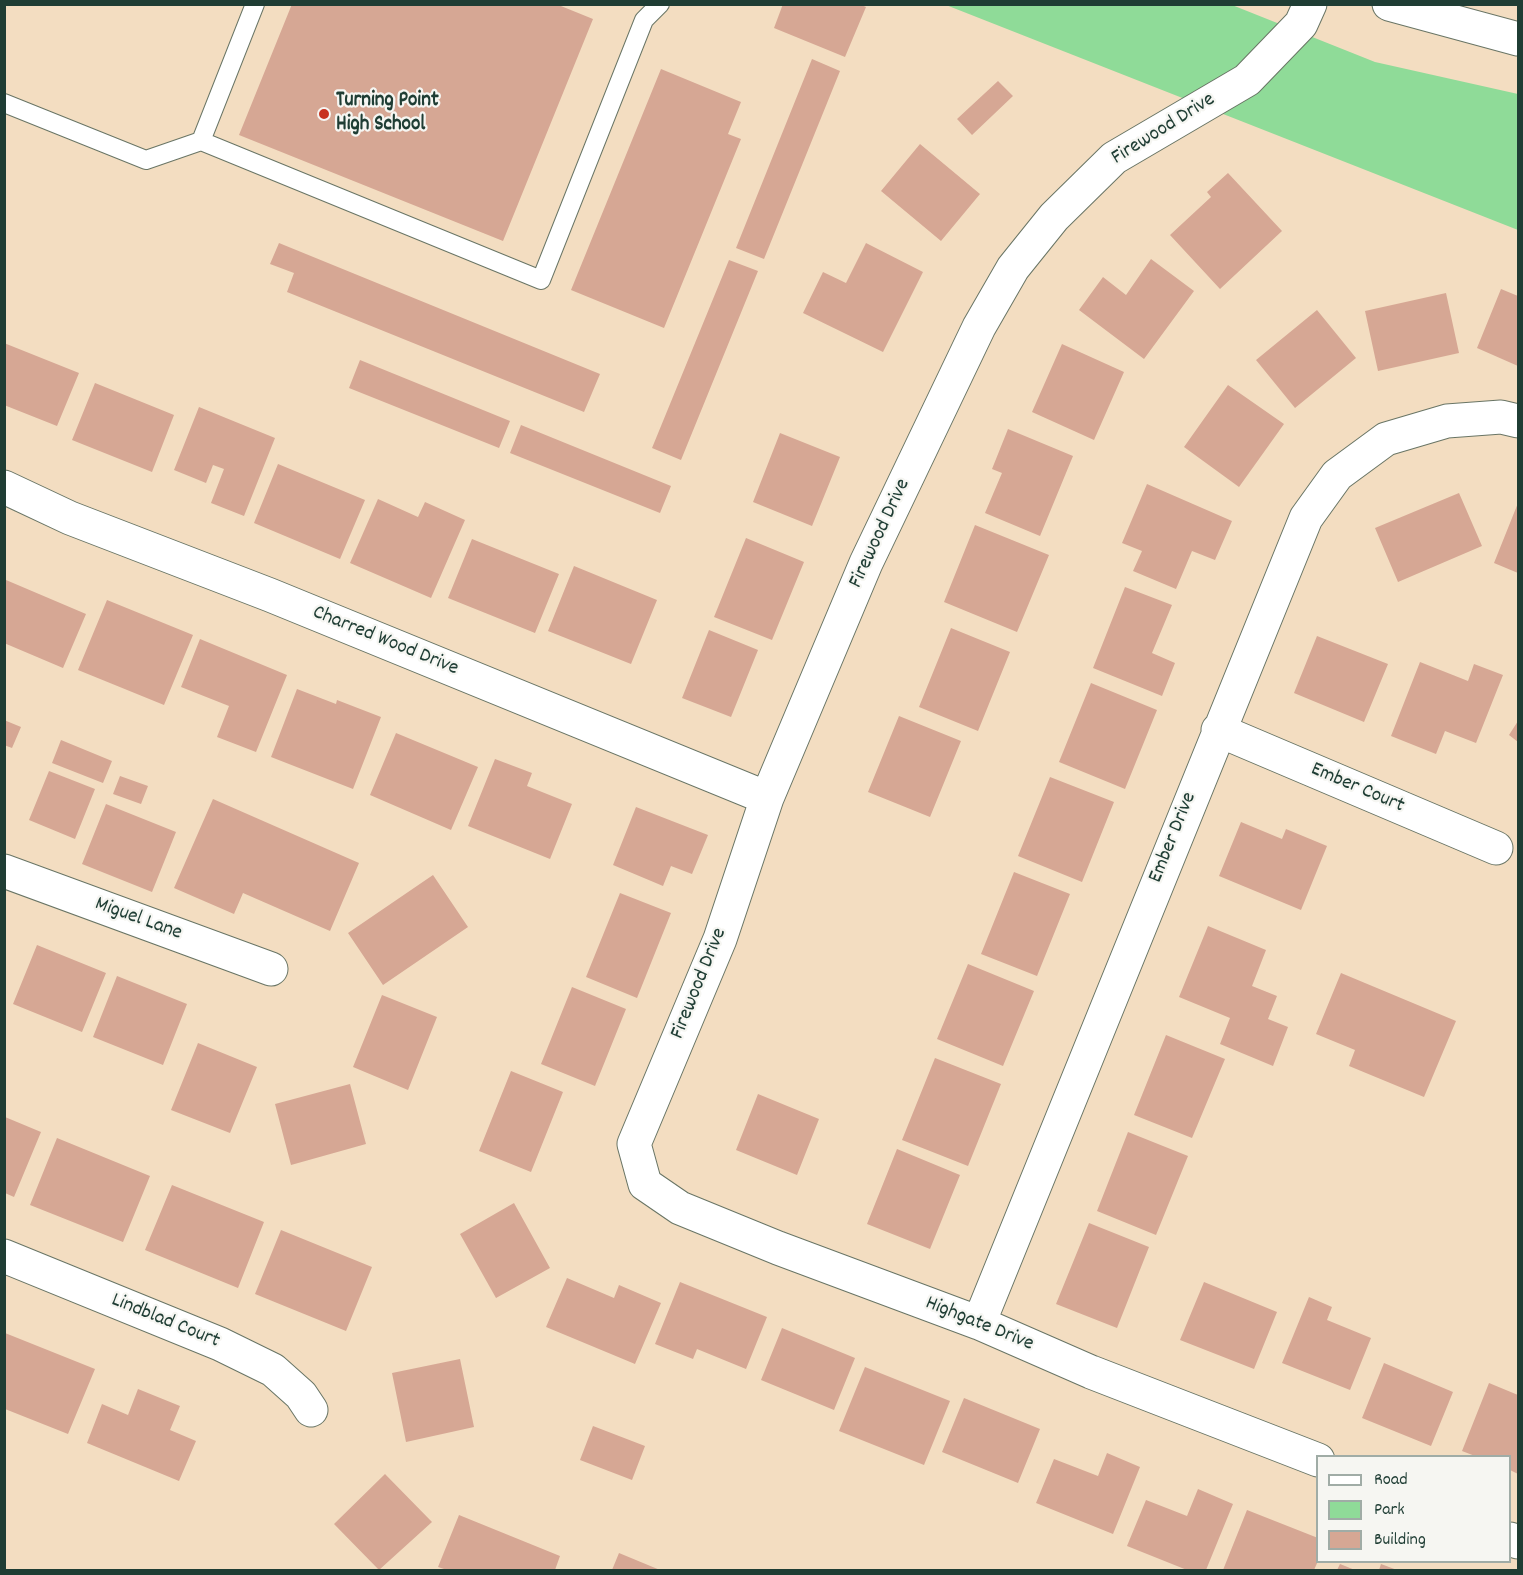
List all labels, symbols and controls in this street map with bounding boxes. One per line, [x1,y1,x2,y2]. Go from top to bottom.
street label: Firewood Drive [1107,88,1221,172]
place label: Turning Point High School [336,89,439,139]
marker: Turning Point High School [317,107,331,121]
street label: Firewood Drive [845,475,917,593]
street label: Charred Wood Drive [308,601,462,683]
street label: Ember Court [1306,758,1408,820]
street label: Ember Drive [1144,789,1204,887]
street label: Miguel Lane [91,893,185,947]
street label: Firewood Drive [666,925,734,1043]
street label: Lindblad Court [107,1289,223,1355]
street label: Highgate Drive [921,1292,1037,1358]
legend [1316,1455,1511,1563]
text: Road [1374,1468,1408,1493]
text: Park [1374,1498,1405,1523]
text: Building [1374,1528,1426,1553]

